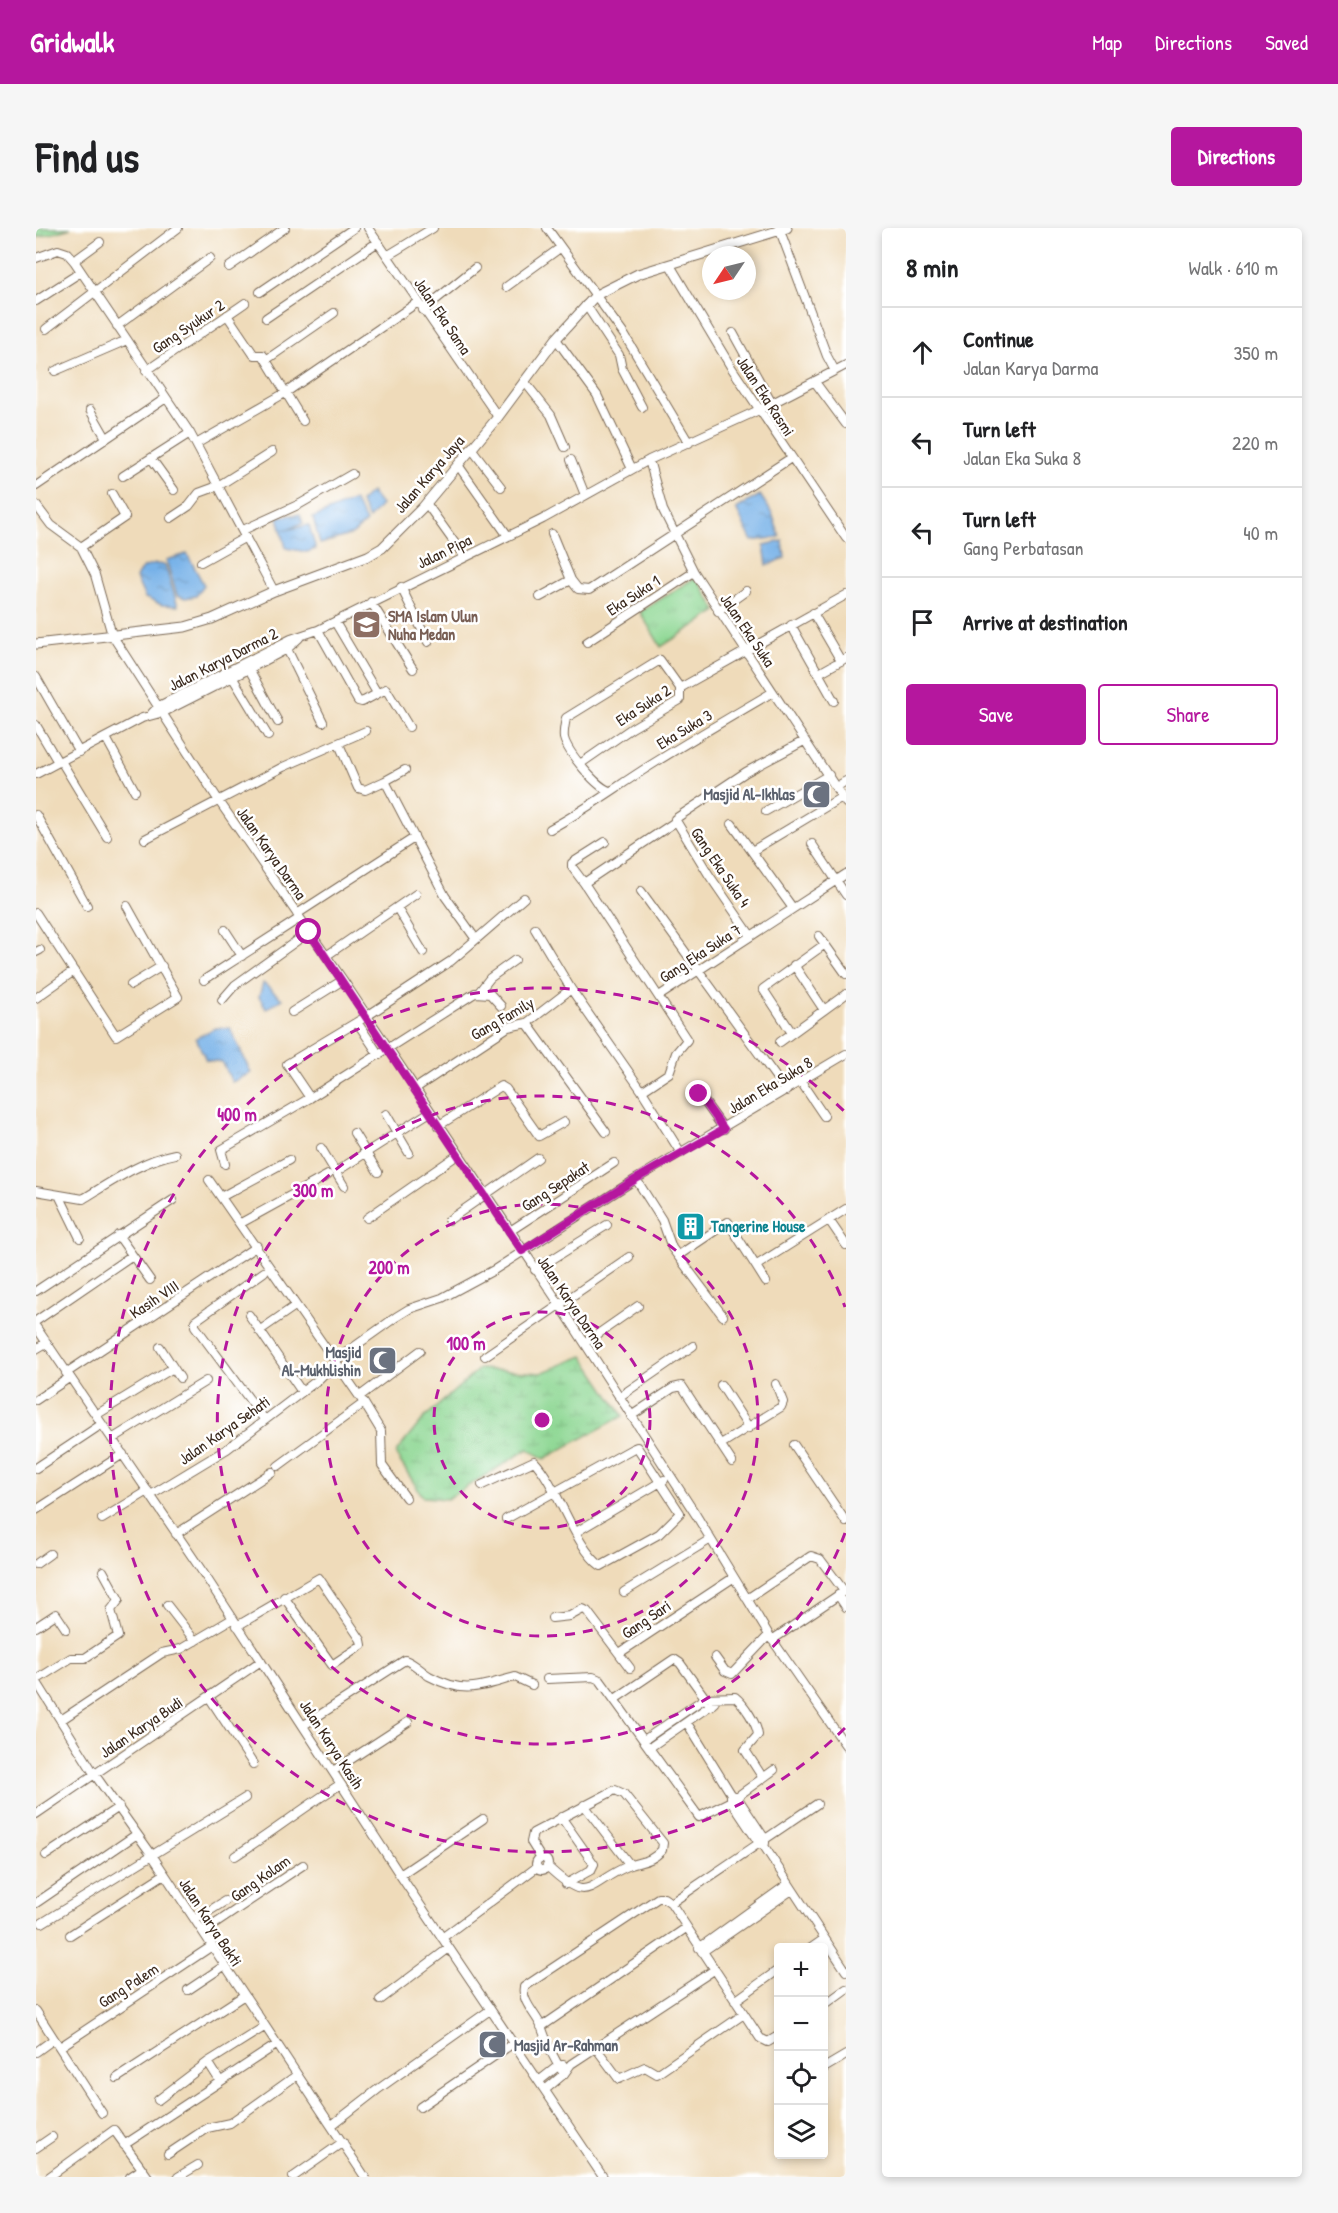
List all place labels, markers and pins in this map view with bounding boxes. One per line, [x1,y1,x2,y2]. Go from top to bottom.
place label: SMA Islam Ulun Nuha Medan [388,605,478,645]
school or university icon: SMA Islam Ulun Nuha Medan [351,609,383,641]
mosque icon: Masjid Al-Ikhlas [800,778,832,810]
place label: Masjid Al-Ikhlas [703,783,796,805]
building icon: Tangerine House [674,1210,706,1242]
place label: Tangerine House [710,1215,806,1238]
place label: Masjid Al-Mukhlishin [282,1341,362,1381]
mosque icon: Masjid Al-Mukhlishin [366,1345,398,1377]
centre of rings [532,1410,552,1430]
mosque icon: Masjid Ar-Rahman [477,2029,509,2061]
place label: Masjid Ar-Rahman [514,2034,618,2056]

